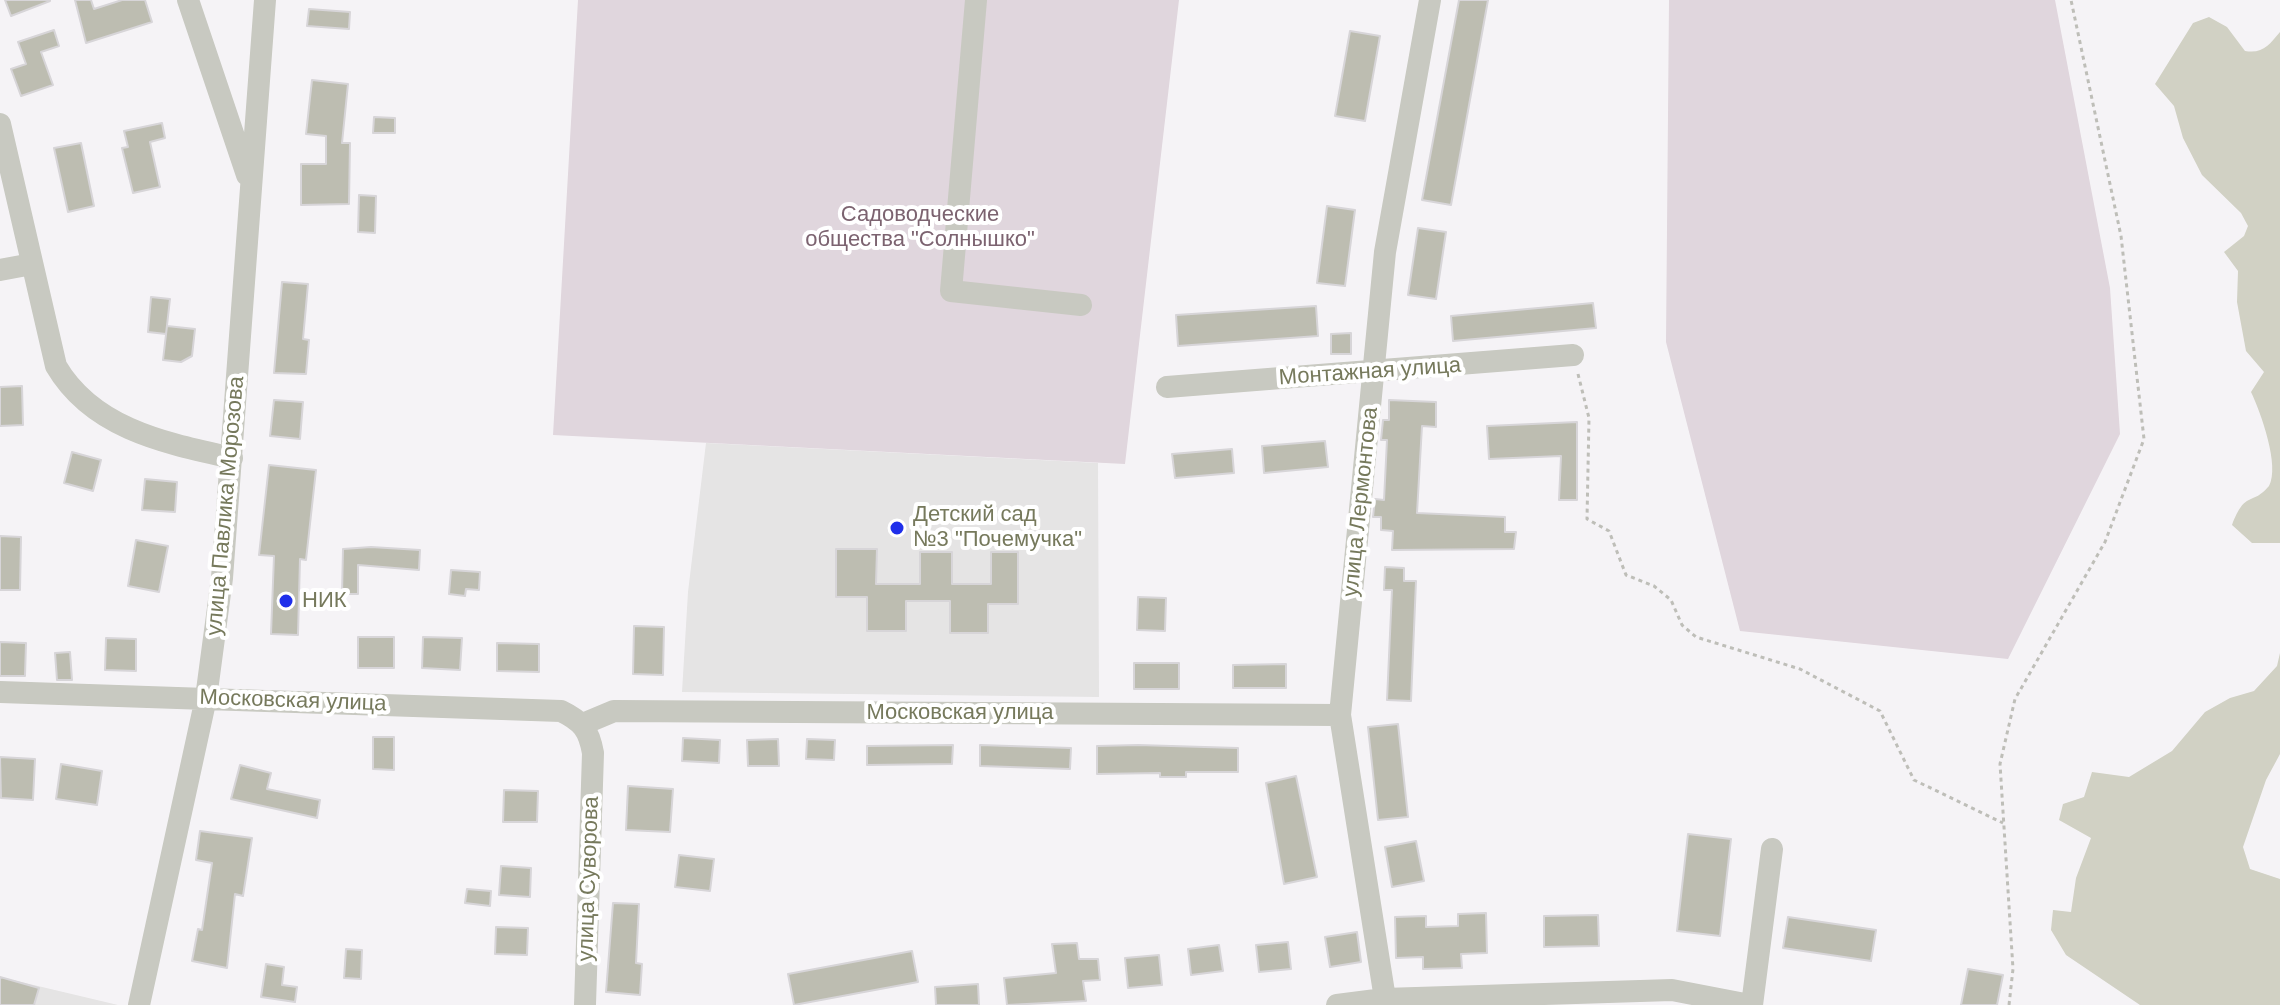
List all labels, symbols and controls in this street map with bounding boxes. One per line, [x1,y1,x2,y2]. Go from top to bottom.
park label: Садоводческие общества "Солнышко" [805,202,1035,254]
street label: Монтажная улица [1278,352,1462,392]
street label: улица Павлика Морозова [202,375,250,637]
street label: улица Лермонтова [1338,406,1384,598]
place label: Детский сад №3 "Почемучка" [913,502,1082,554]
marker: Детский сад №3 "Почемучка" [888,519,906,537]
place label: НИК [302,588,347,614]
marker: НИК [277,592,295,610]
street label: Московская улица [199,685,387,717]
street label: Московская улица [866,700,1054,726]
street label: улица Суворова [573,796,605,962]

